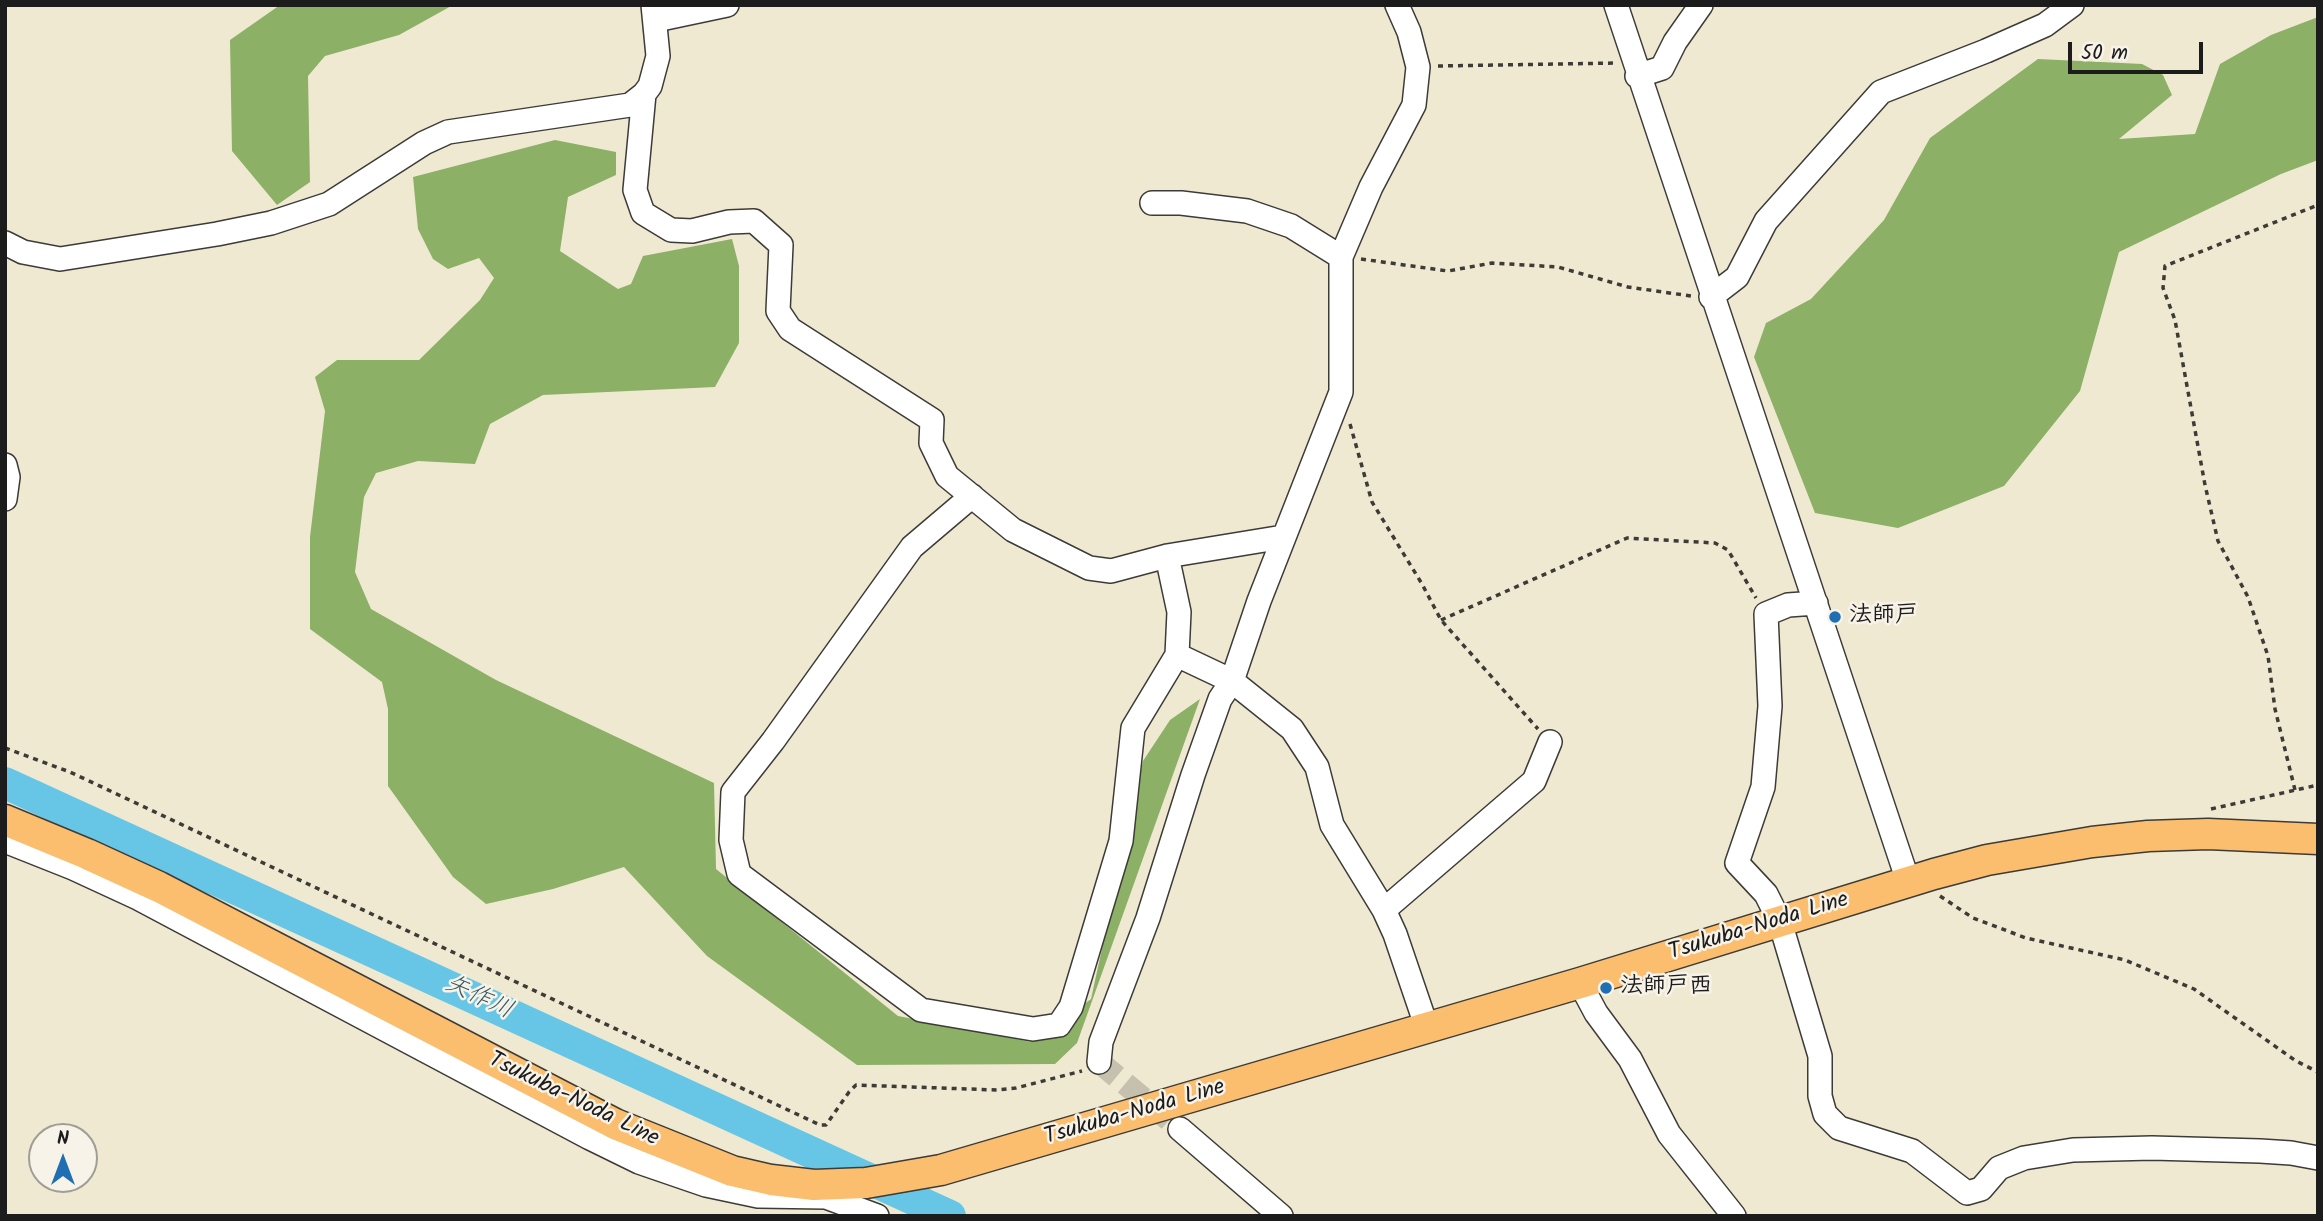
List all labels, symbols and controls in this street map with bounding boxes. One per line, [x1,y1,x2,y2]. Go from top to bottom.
scale bar [2071,28,2206,72]
text: 50 m [2081,37,2128,70]
place label: 法師戸 [1849,603,1918,631]
marker: 法師戸 [1827,609,1843,625]
street label: Tsukuba-Noda Line [1666,888,1852,968]
water label: 矢作川 [439,971,517,1027]
place label: 法師戸西 [1620,974,1712,1002]
marker: 法師戸西 [1598,980,1614,996]
street label: Tsukuba-Noda Line [483,1048,663,1154]
street label: Tsukuba-Noda Line [1042,1075,1228,1153]
north arrow [28,1123,98,1193]
text: N [57,1124,69,1154]

